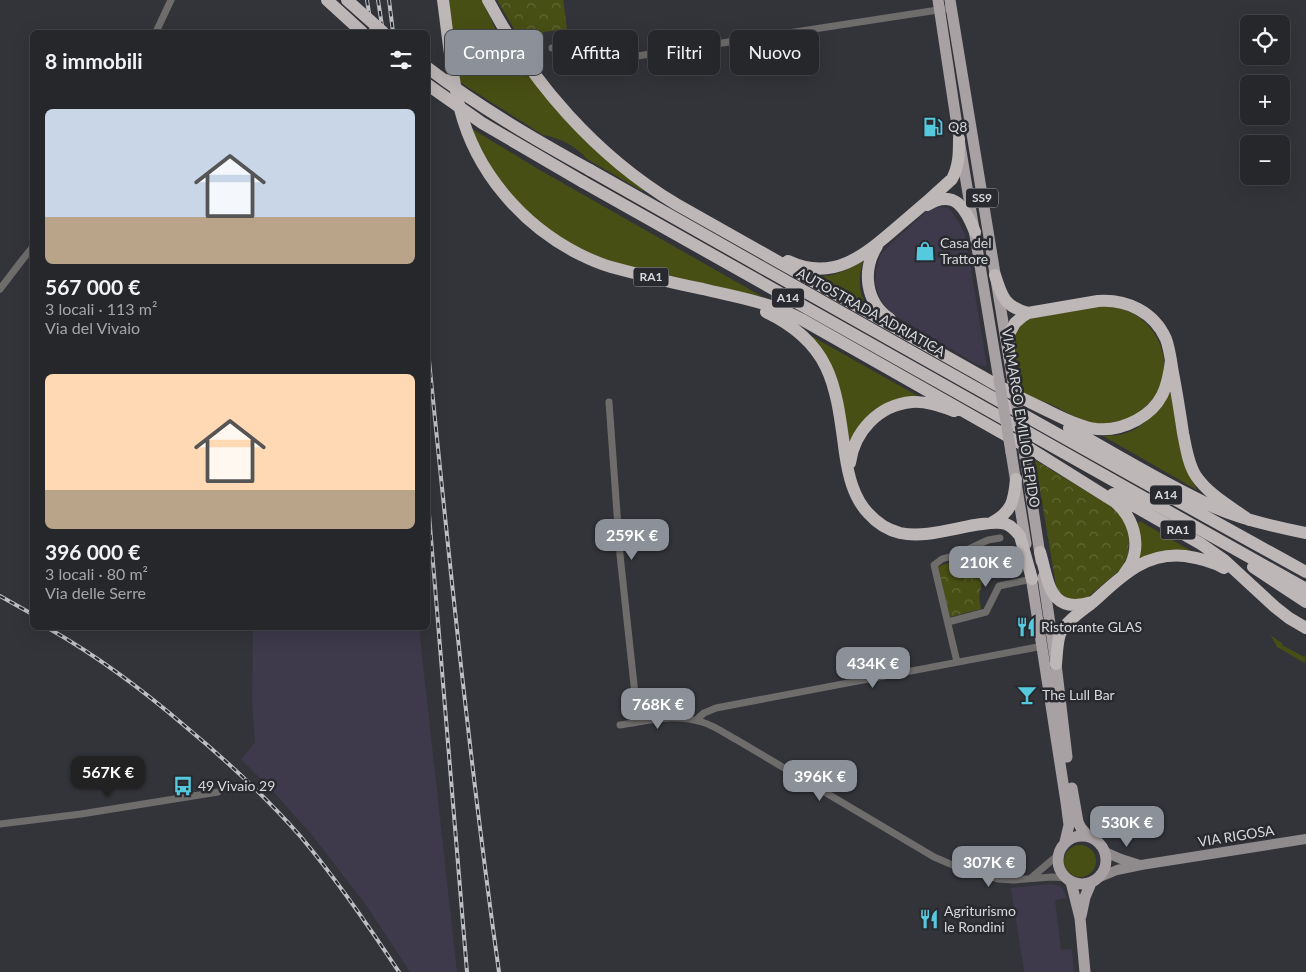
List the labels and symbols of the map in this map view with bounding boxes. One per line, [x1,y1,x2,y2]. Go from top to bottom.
fuel station icon: Q8 [922,116,944,138]
place label: Q8 [948,118,967,135]
road number: SS9 [966,188,998,208]
place label: Casa del Trattore [940,234,991,267]
shop icon: Casa del Trattore [914,240,936,262]
street label: AUTOSTRADA ADRIATICA [794,264,949,360]
road number: RA1 [634,268,668,286]
road number: A14 [772,288,804,308]
street label: VIA MARCO EMILIO LEPIDO [999,327,1044,509]
road number: A14 [1150,486,1182,504]
pin: 259K € [591,518,673,561]
road number: RA1 [1160,520,1196,540]
pin: 210K € [945,546,1027,588]
restaurant icon: Ristorante GLAS [1015,616,1037,638]
place label: Ristorante GLAS [1041,618,1142,635]
pin: 434K € [832,646,914,689]
bar icon: The Lull Bar [1016,684,1038,706]
place label: The Lull Bar [1042,686,1115,703]
pin: 768K € [617,688,699,730]
pin: 567K € [67,756,149,798]
pin: 396K € [779,760,861,802]
bus stop icon: 49 Vivaio 29 [172,775,194,797]
place label: 49 Vivaio 29 [198,777,275,794]
pin: 530K € [1086,806,1168,848]
street label: VIA RIGOSA [1197,821,1276,850]
pin: 307K € [948,846,1030,888]
place label: Agriturismo le Rondini [944,902,1016,935]
restaurant icon: Agriturismo le Rondini [918,908,940,930]

